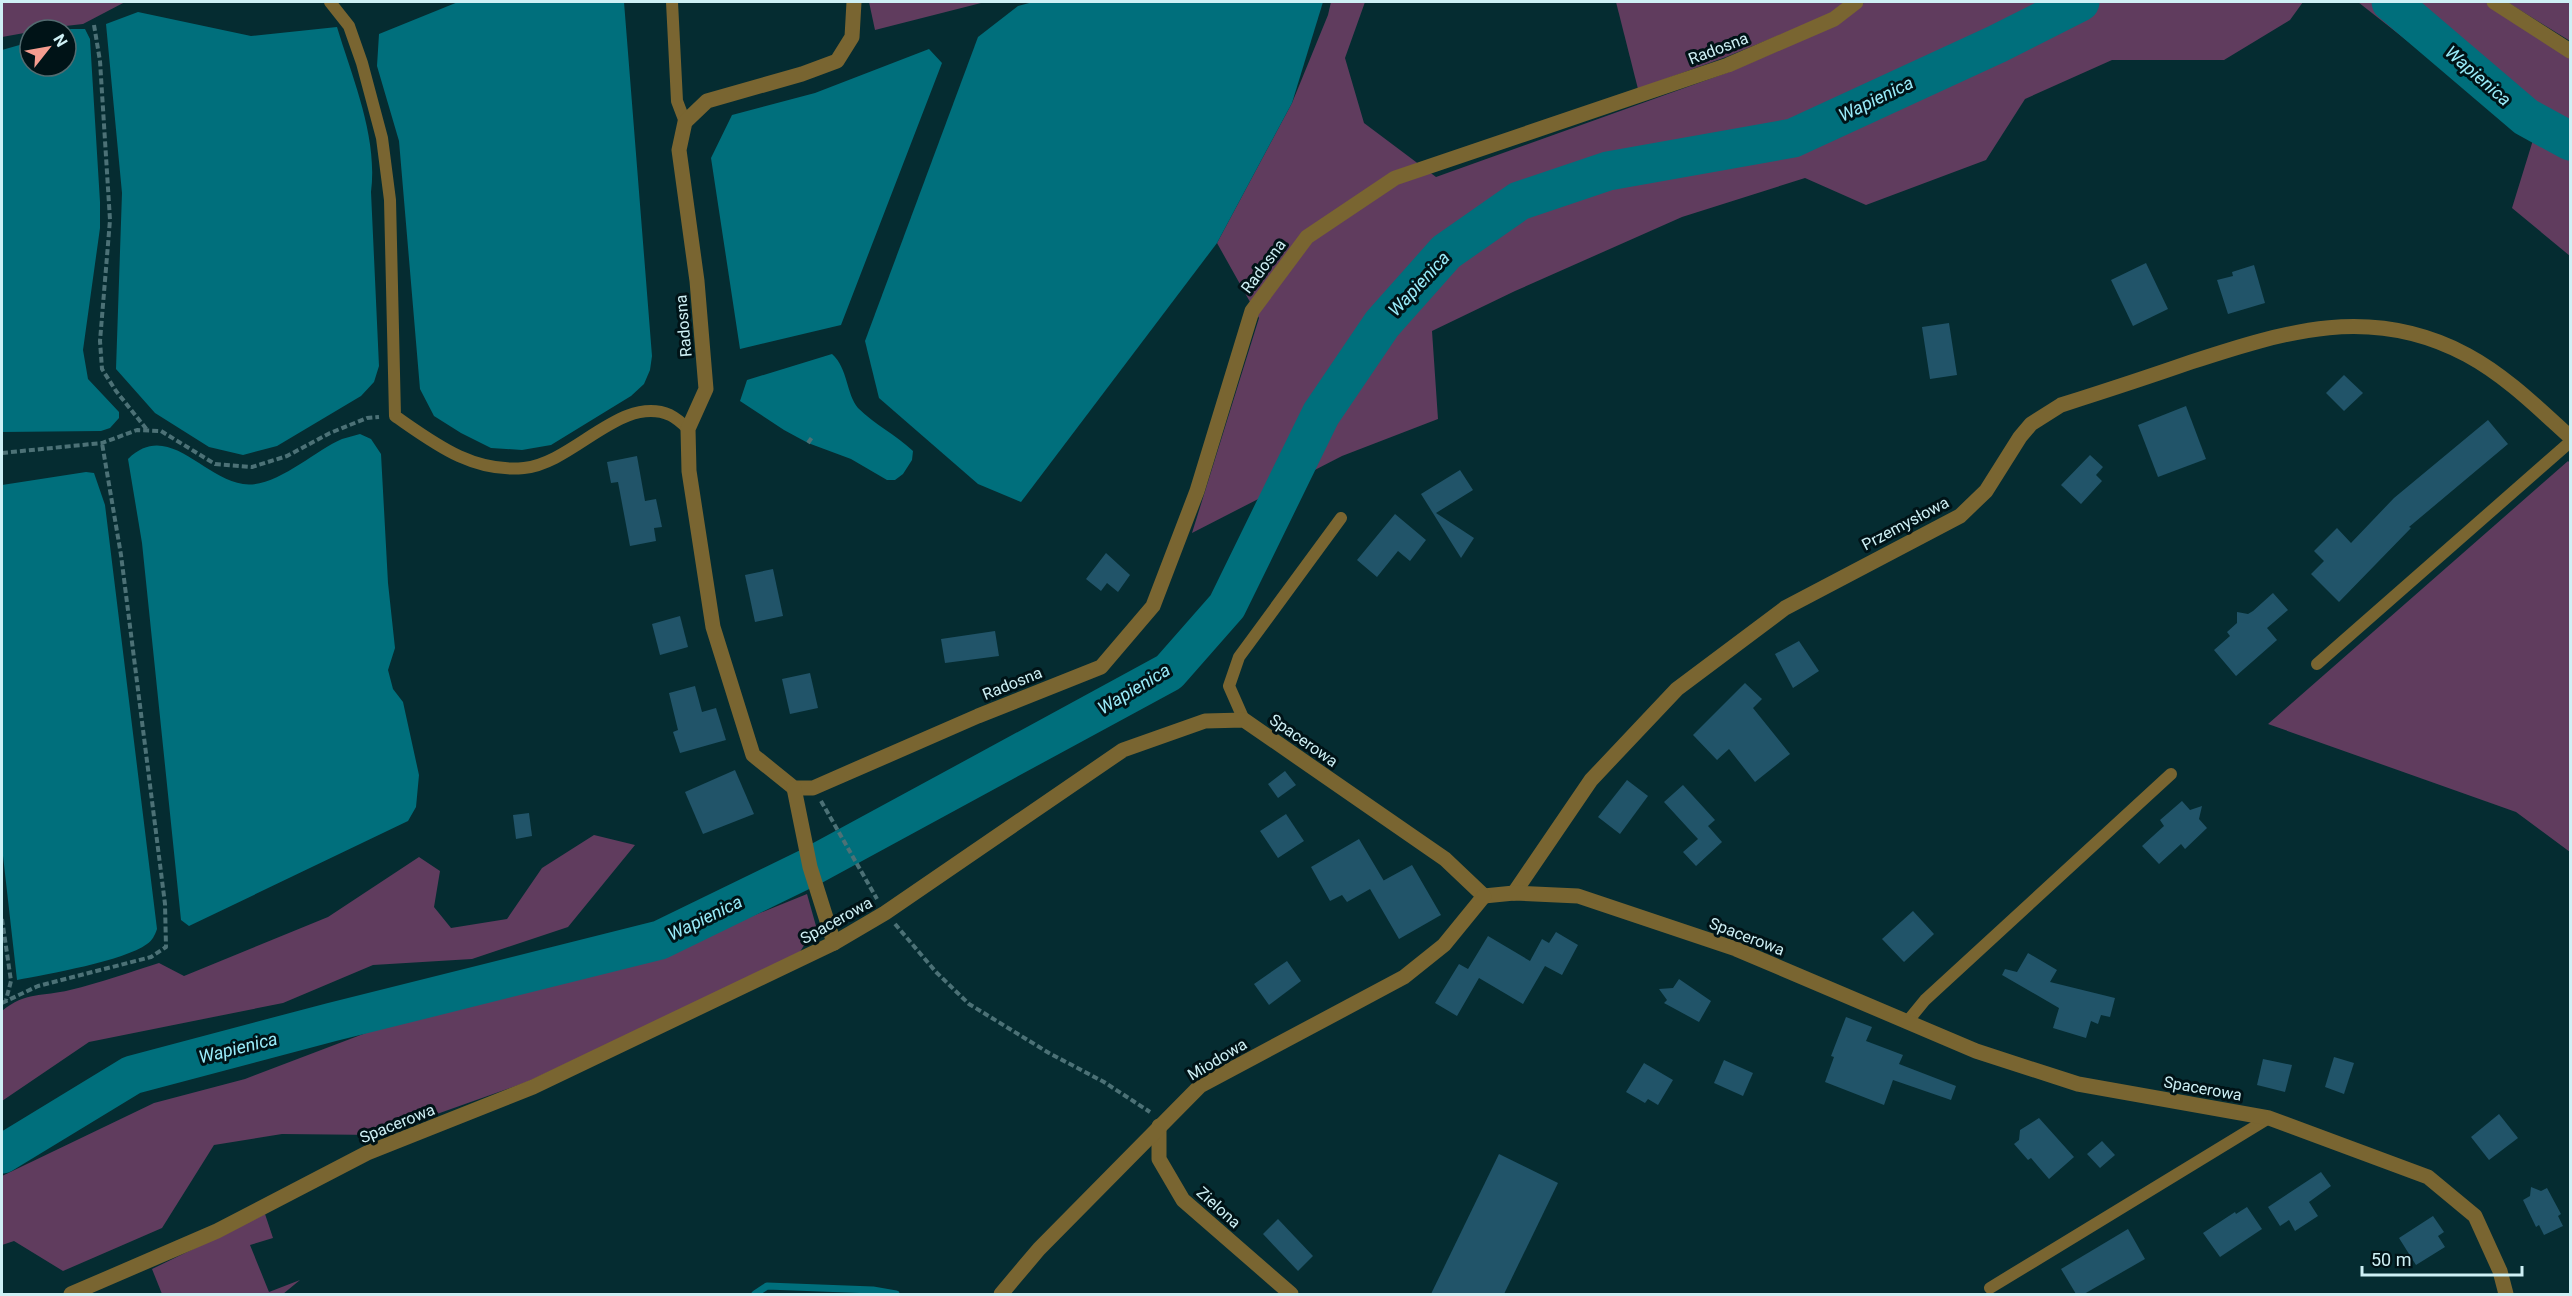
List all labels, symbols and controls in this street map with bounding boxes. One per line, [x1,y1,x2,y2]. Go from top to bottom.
north arrow [18,18,78,78]
street label: Radosna [1686,28,1751,69]
text: N [49,31,71,50]
water label: Wapienica [2441,41,2516,110]
water label: Wapienica [1835,71,1917,126]
street label: Radosna [1237,236,1290,297]
water label: Wapienica [1383,247,1454,320]
street label: Radosna [671,294,696,358]
street label: Przemysłowa [1858,493,1952,554]
water label: Wapienica [1094,659,1174,718]
street label: Radosna [980,663,1045,704]
street label: Spacerowa [1266,710,1342,771]
water label: Wapienica [664,890,746,945]
street label: Spacerowa [797,893,875,948]
street label: Spacerowa [1706,913,1787,960]
water label: Wapienica [196,1028,279,1067]
street label: Miodowa [1184,1034,1250,1085]
street label: Spacerowa [2162,1072,2244,1105]
street label: Spacerowa [357,1100,437,1147]
street label: Zielona [1193,1183,1245,1232]
scale bar [2362,1239,2522,1277]
text: 50 m [2371,1249,2411,1270]

